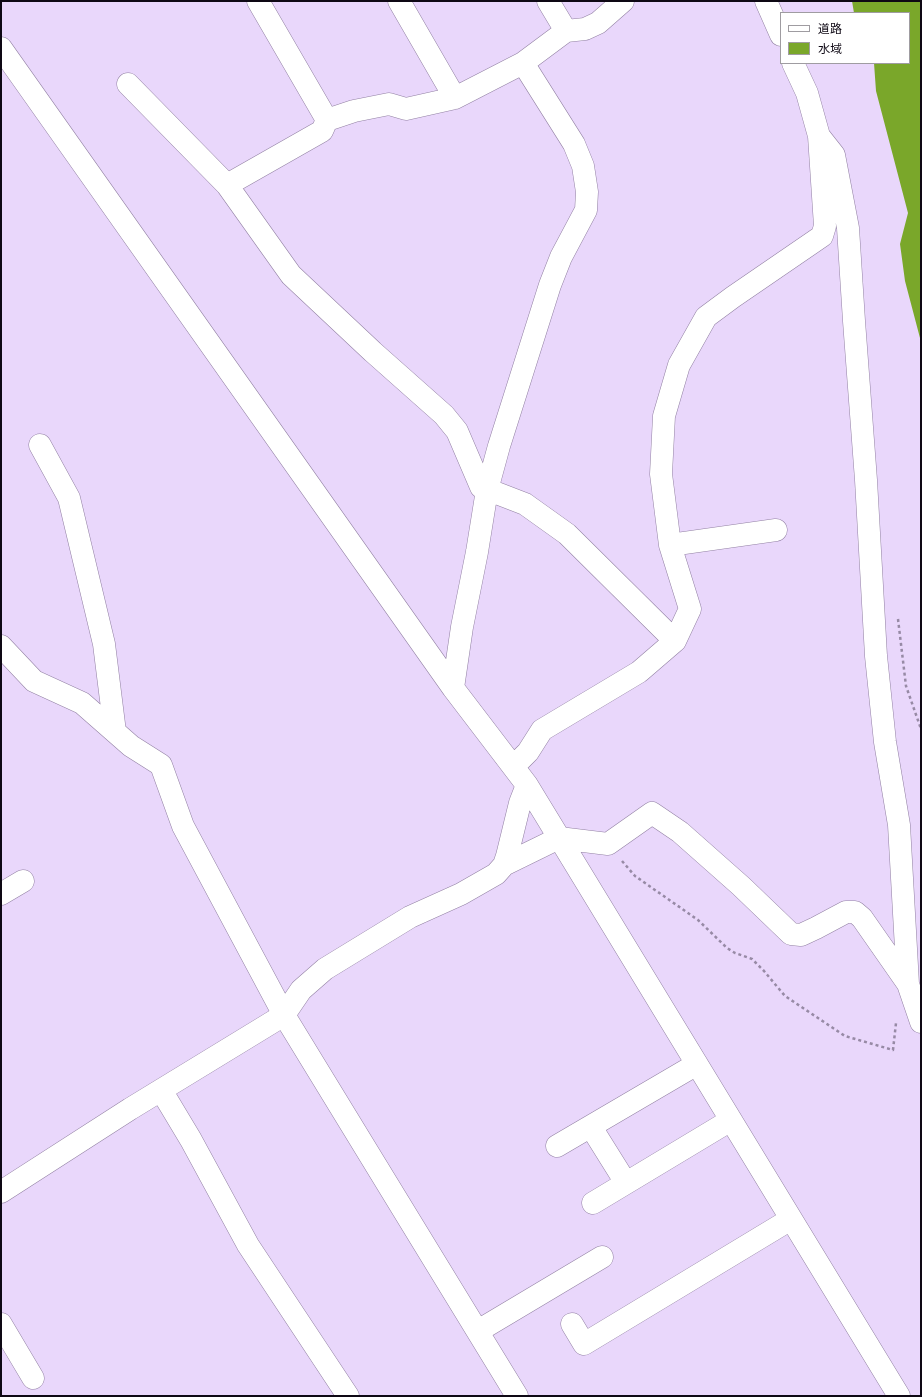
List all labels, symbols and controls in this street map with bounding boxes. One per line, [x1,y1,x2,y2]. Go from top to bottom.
legend [780,12,910,64]
text: 道路 [818,19,842,38]
text: 水域 [818,39,842,58]

